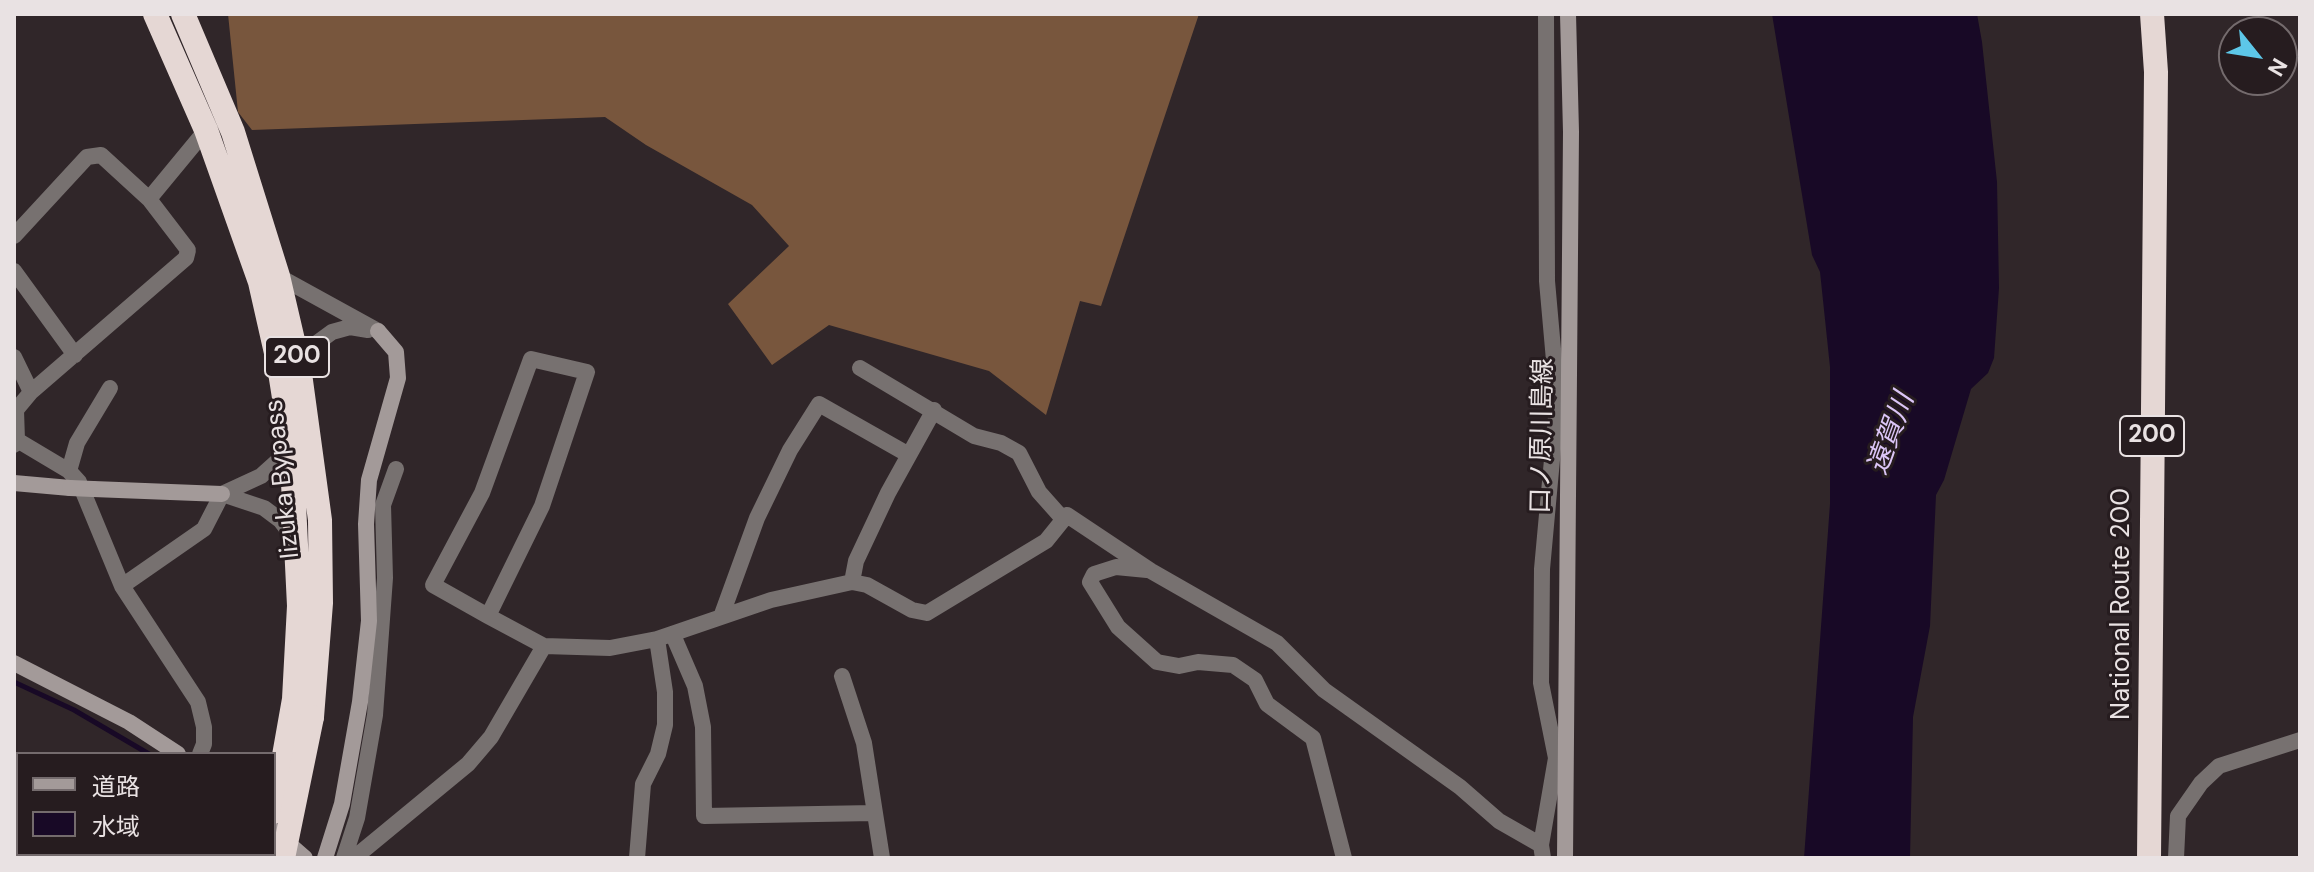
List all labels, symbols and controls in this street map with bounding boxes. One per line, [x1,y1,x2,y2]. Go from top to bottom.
north arrow [2218,16,2298,96]
text: N [2261,53,2294,81]
road number: 200 [265,337,329,377]
street label: 口ノ原川島線 [1526,358,1560,514]
water label: 遠賀川 [1862,389,1922,479]
street label: Iizuka Bypass [259,398,307,560]
road number: 200 [2120,416,2184,456]
street label: National Route 200 [2106,488,2138,720]
legend [16,752,276,856]
text: 道路 [92,771,140,802]
text: 水域 [92,811,140,842]

